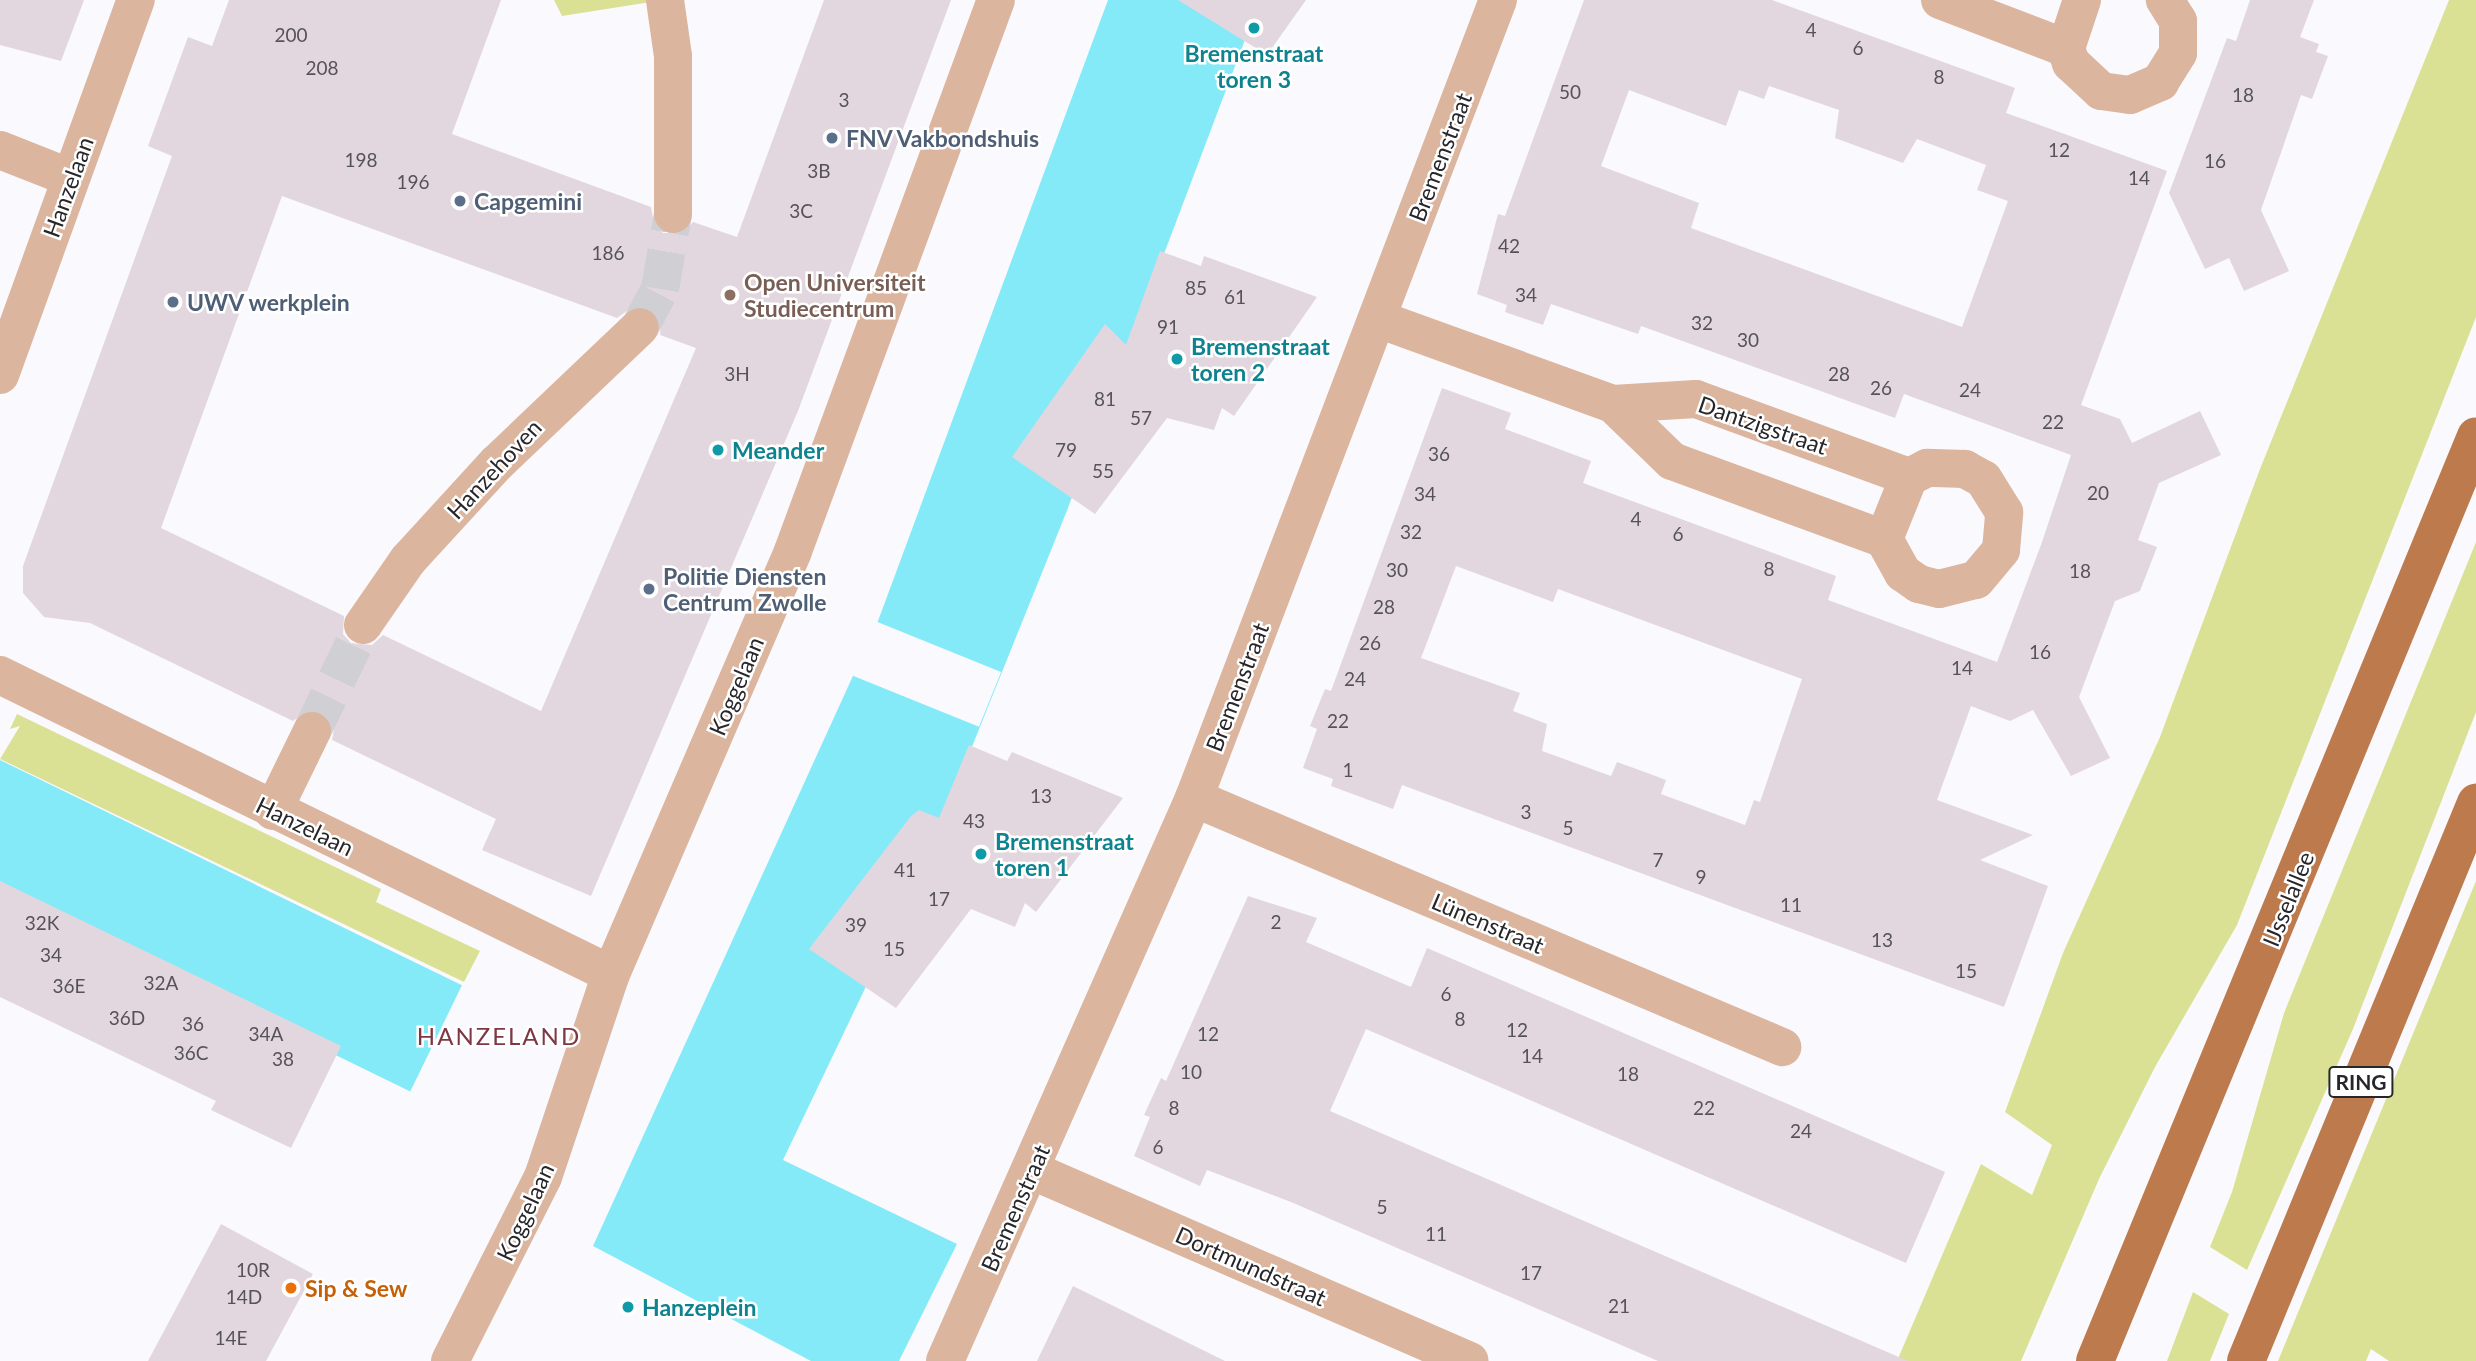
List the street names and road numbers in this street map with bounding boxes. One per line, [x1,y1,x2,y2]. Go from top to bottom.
street label: Bremenstraat [1403,89,1477,225]
street label: Hanzelaan [37,133,99,241]
street label: Dantzigstraat [1695,390,1831,460]
street label: Hanzehoven [441,414,547,524]
street label: Bremenstraat [1200,619,1274,755]
street label: Koggelaan [703,633,769,739]
street label: Hanzelaan [252,791,358,861]
street label: IJsselallee [2257,848,2319,950]
street label: Lünenstraat [1428,887,1548,959]
road number: RING [2328,1064,2394,1100]
street label: Bremenstraat [975,1140,1055,1276]
street label: Koggelaan [490,1159,560,1265]
street label: Dortmundstraat [1171,1220,1331,1312]

